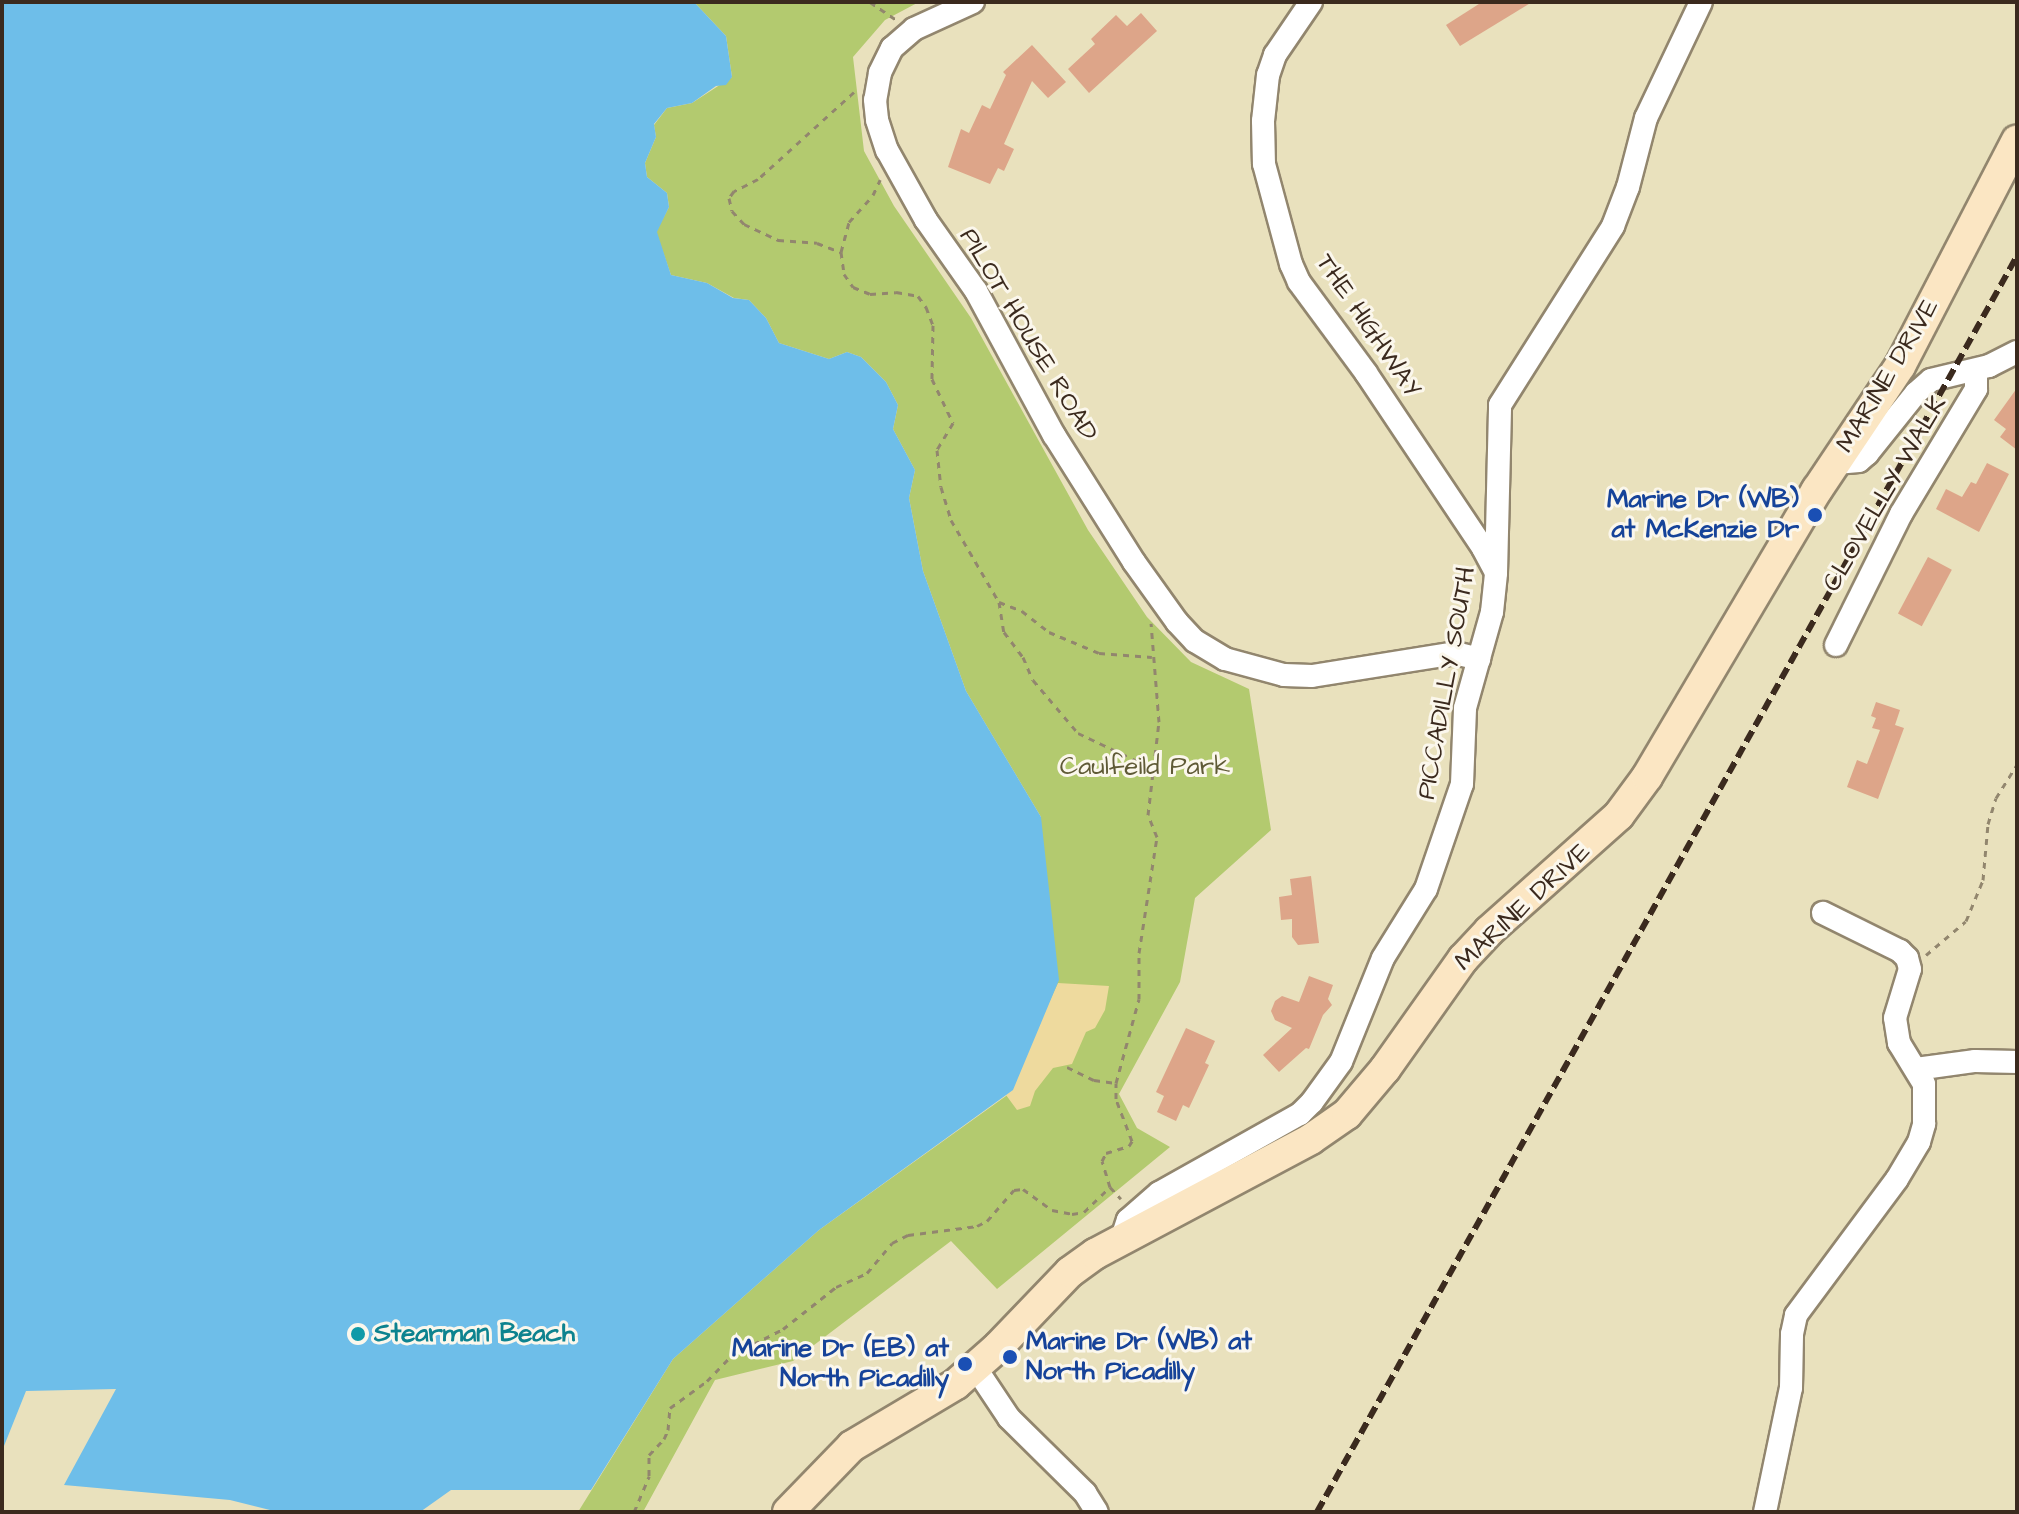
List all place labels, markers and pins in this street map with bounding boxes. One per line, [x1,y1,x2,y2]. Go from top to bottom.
place label: Marine Dr (WB) at McKenzie Dr [1607,484,1799,546]
marker: Marine Dr (WB) at McKenzie Dr [1806,506,1824,524]
place label: Stearman Beach [374,1318,575,1350]
marker: Stearman Beach [349,1325,367,1343]
place label: Marine Dr (WB) at North Picadilly [1026,1326,1252,1388]
place label: Marine Dr (EB) at North Picadilly [732,1333,949,1394]
marker: Marine Dr (WB) at North Picadilly [1001,1348,1019,1366]
marker: Marine Dr (EB) at North Picadilly [956,1355,974,1373]

